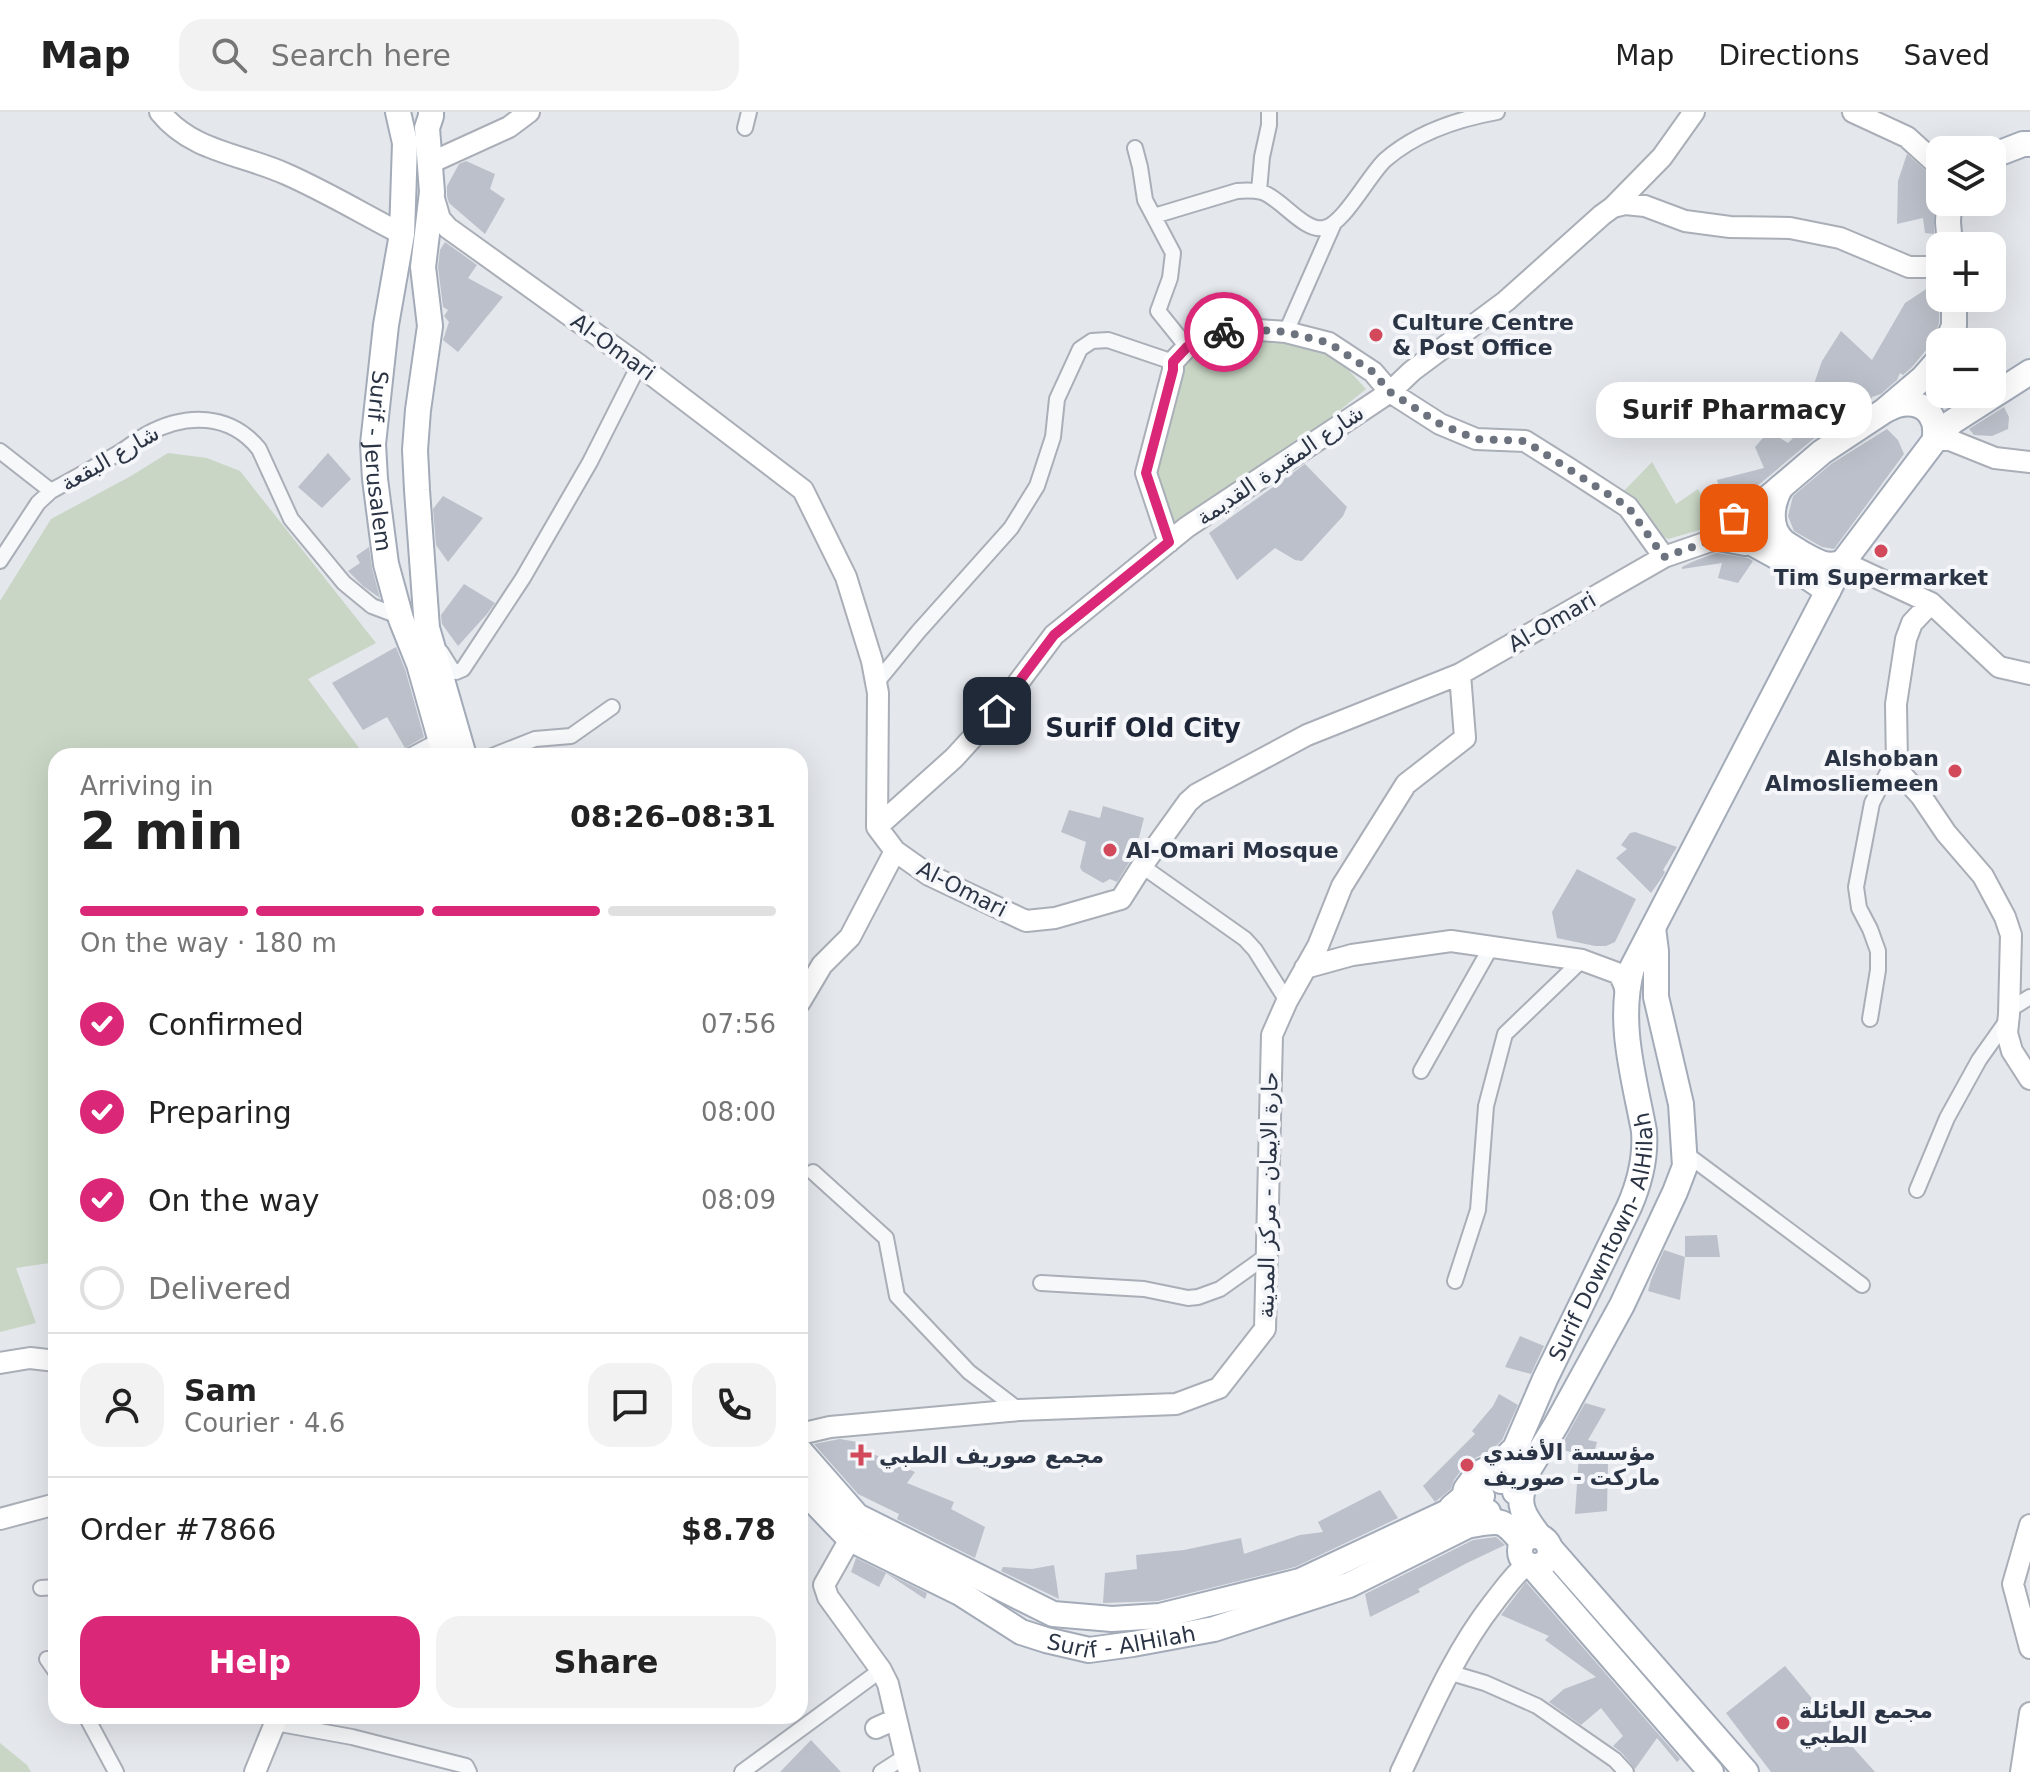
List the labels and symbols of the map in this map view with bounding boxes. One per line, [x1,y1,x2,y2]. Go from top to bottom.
courier [1184,292,1264,372]
street label: Al-Omari [566,308,660,386]
place label: Culture Centre & Post Office [1392,310,1574,360]
marker: Culture Centre & Post Office [1367,326,1385,344]
street label: Surif - Jerusalem [360,369,397,553]
callout: Surif Pharmacy [1596,382,1872,438]
street label: شارع المقبرة القديمة [1192,400,1368,530]
street label: شارع البقعة [57,420,163,496]
pin [1700,484,1768,552]
marker: Tim Supermarket [1872,542,1890,560]
place label: Tim Supermarket [1774,565,1989,590]
street label: Al-Omari [1504,587,1600,657]
pin [963,677,1031,745]
district label: Surif Old City [1045,713,1241,743]
place label: Alshoban Almosliemeen [1765,746,1939,796]
marker: Alshoban Almosliemeen [1946,762,1964,780]
place label: Al-Omari Mosque [1126,838,1339,863]
marker: Al-Omari Mosque [1101,841,1119,859]
street label: Al-Omari [913,856,1011,922]
street label: حارة الايمان - مركز المدينة [1253,1071,1283,1319]
street label: Surif Downtown- AlHilah [1543,1110,1657,1365]
place label: مؤسسة الأفندي ماركت - صوريف [1483,1438,1660,1491]
place label: مجمع صوريف الطبي [879,1443,1104,1469]
marker: مجمع صوريف الطبي [850,1444,872,1466]
marker: مؤسسة الأفندي ماركت - صوريف [1458,1456,1476,1474]
street label: Surif - AlHilah [1045,1620,1197,1662]
place label: مجمع العائلة الطبي [1799,1698,1933,1749]
marker: مجمع العائلة الطبي [1774,1714,1792,1732]

